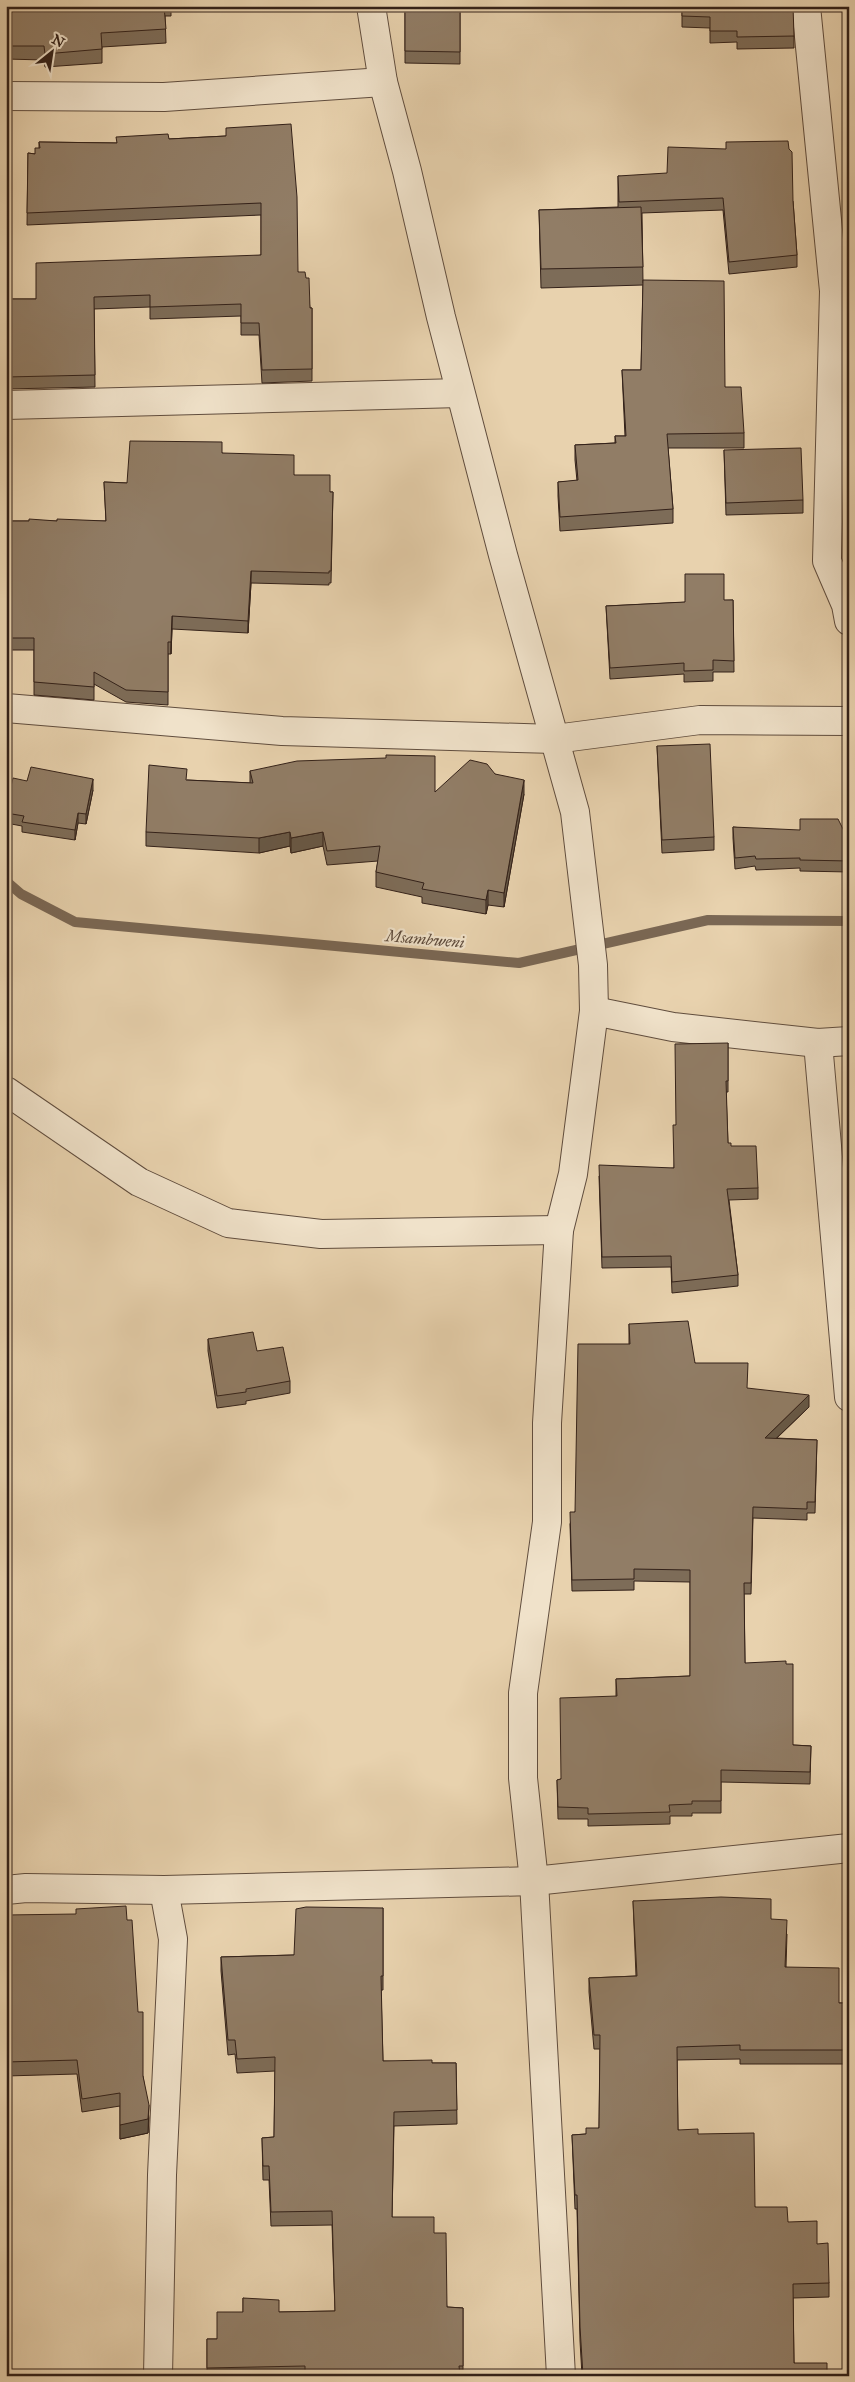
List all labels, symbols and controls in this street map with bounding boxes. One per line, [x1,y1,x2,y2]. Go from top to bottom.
north arrow [28,28,78,78]
text: N [49,31,68,52]
water label: Msambweni [383,926,465,952]

